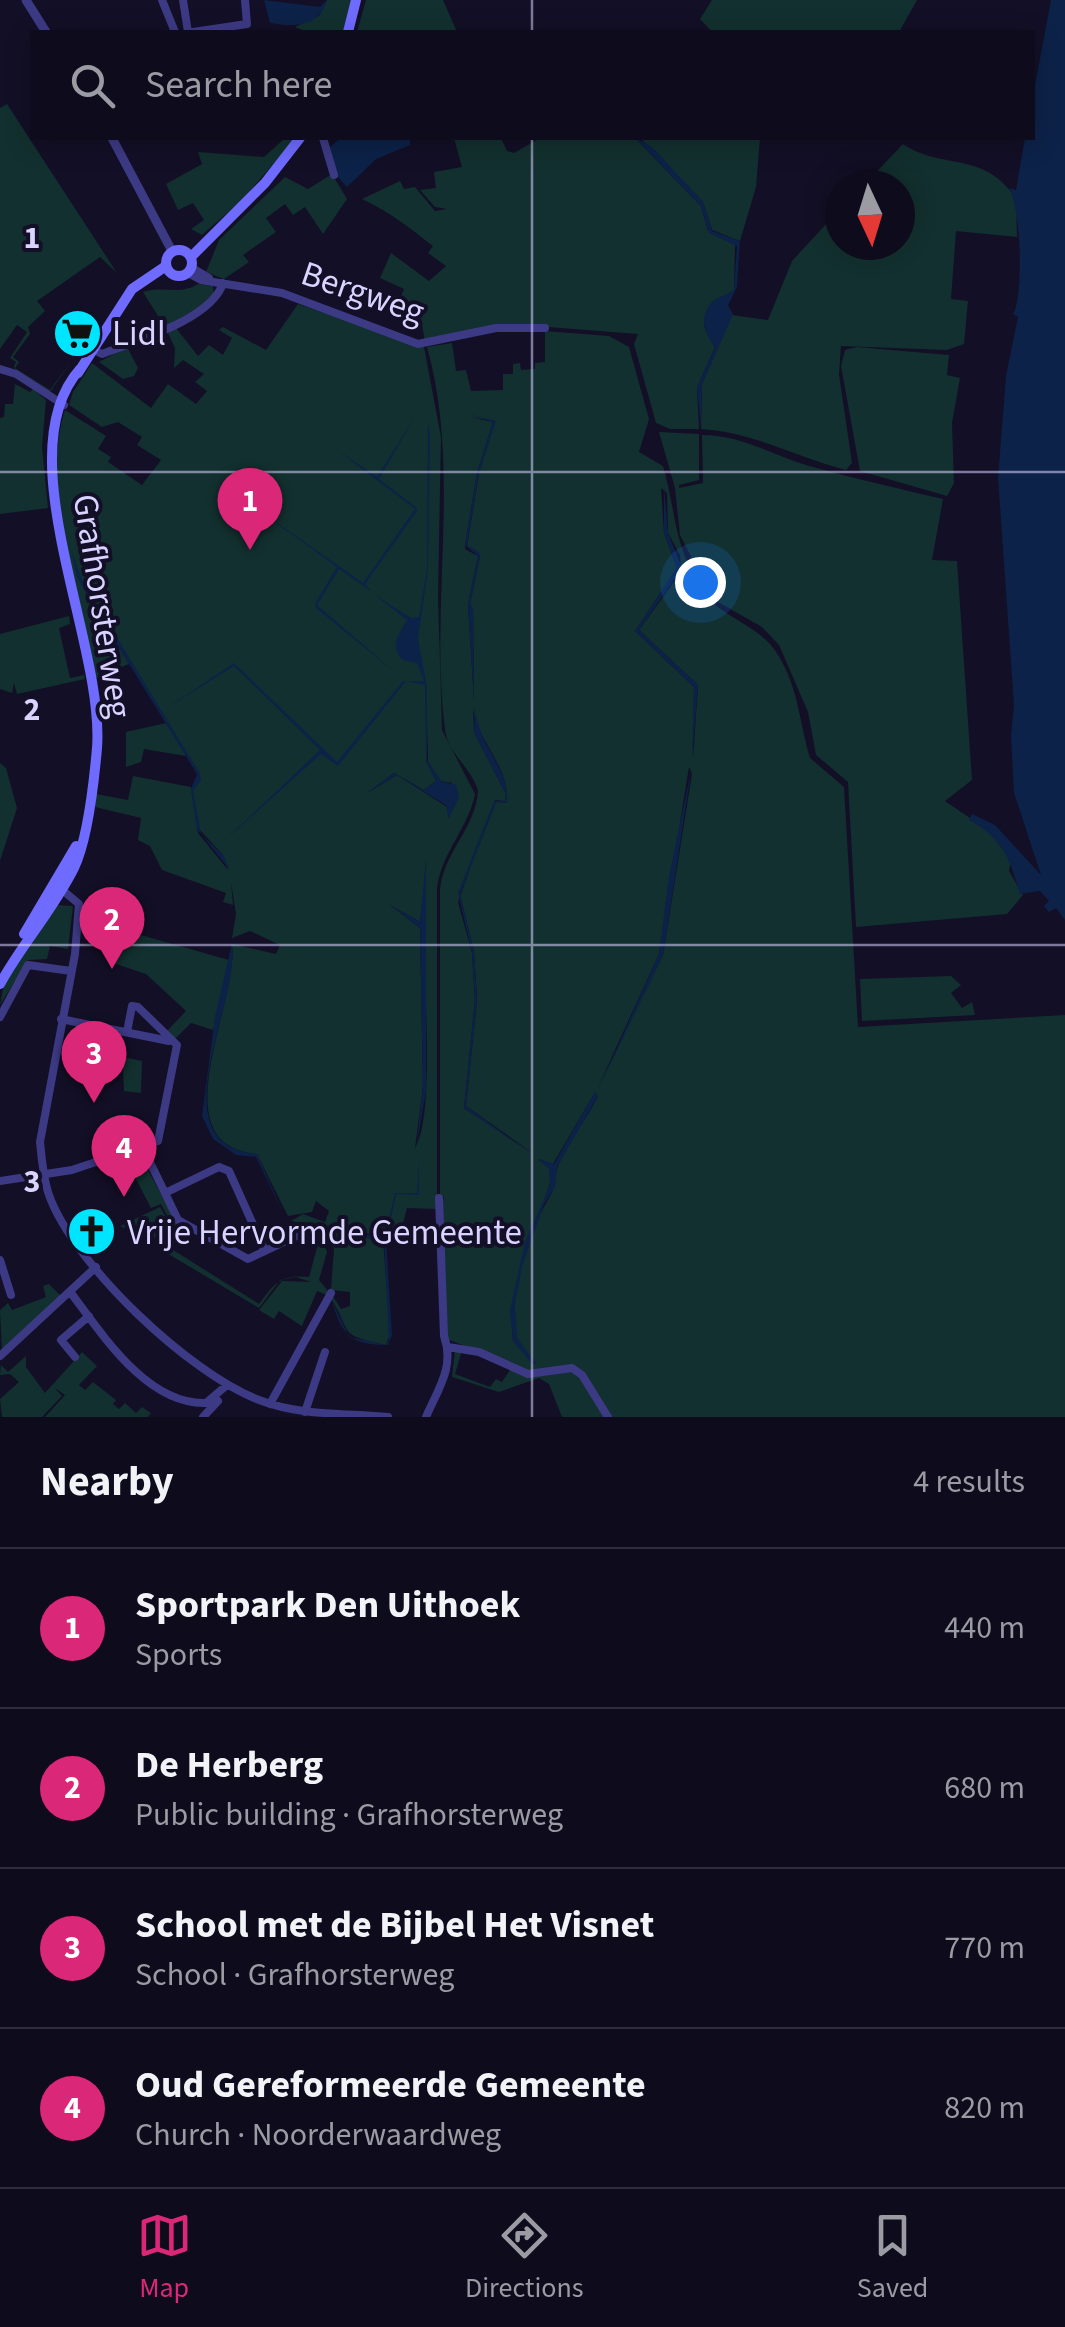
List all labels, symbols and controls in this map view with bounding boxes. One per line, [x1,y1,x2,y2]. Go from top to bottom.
search box [30,30,1035,140]
icon: search [65,58,120,113]
text: Search here [145,58,332,112]
north arrow [825,170,915,260]
text: 1 [24,215,40,261]
street label: Bergweg [295,249,431,337]
supermarket icon: Lidl [51,307,103,359]
place label: Lidl [112,309,166,359]
pin: 1 [218,468,282,550]
street label: Grafhorsterweg [60,491,144,722]
your location [675,557,726,608]
text: 2 [24,687,40,733]
pin: 2 [80,886,144,969]
pin: 3 [62,1020,126,1103]
pin: 4 [92,1114,156,1197]
text: 3 [24,1159,40,1205]
church icon: Vrije Hervormde Gemeente [66,1206,118,1258]
place label: Vrije Hervormde Gemeente [127,1208,522,1258]
text: Nearby [40,1452,174,1512]
text: 4 results [913,1459,1025,1505]
text: Sportpark Den Uithoek [135,1578,520,1632]
text: 1 [64,1605,81,1651]
text: 440 m [944,1605,1025,1651]
text: Sports [135,1632,222,1678]
text: De Herberg [135,1738,323,1792]
text: 2 [64,1765,81,1811]
text: 680 m [944,1765,1025,1811]
text: Public building · Grafhorsterweg [135,1792,563,1838]
text: School met de Bijbel Het Visnet [135,1898,654,1952]
text: 3 [64,1925,81,1971]
text: 770 m [944,1925,1025,1971]
text: School · Grafhorsterweg [135,1952,454,1998]
text: Oud Gereformeerde Gemeente [135,2058,646,2112]
text: 4 [64,2085,81,2131]
text: 820 m [944,2085,1025,2131]
text: Church · Noorderwaardweg [135,2112,501,2158]
tab: Map [137,2208,192,2308]
tab: Directions [465,2208,584,2308]
tab: Saved [857,2208,928,2308]

